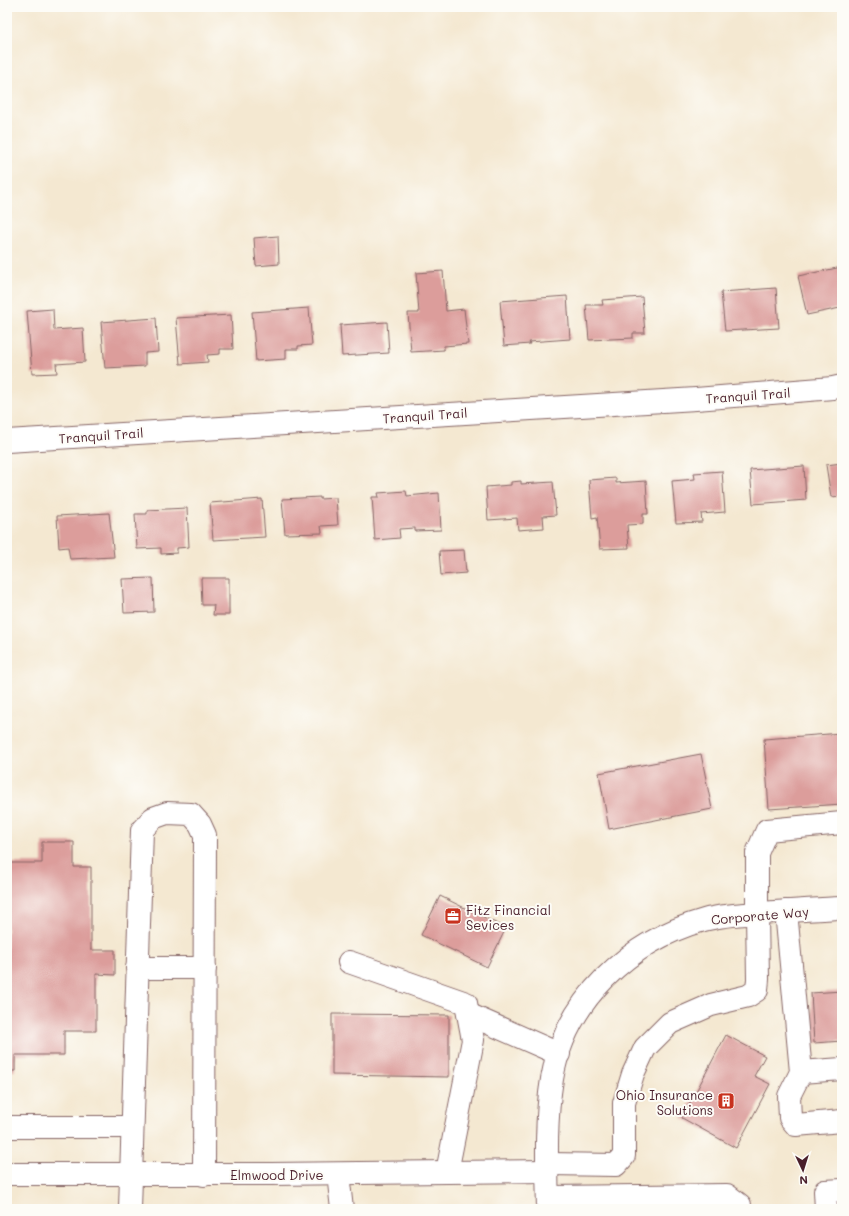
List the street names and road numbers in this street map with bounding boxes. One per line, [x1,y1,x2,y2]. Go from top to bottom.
street label: Tranquil Trail [705,384,791,406]
street label: Tranquil Trail [382,404,468,426]
street label: Tranquil Trail [58,424,144,446]
street label: Corporate Way [710,902,810,928]
street label: Elmwood Drive [230,1166,324,1183]

